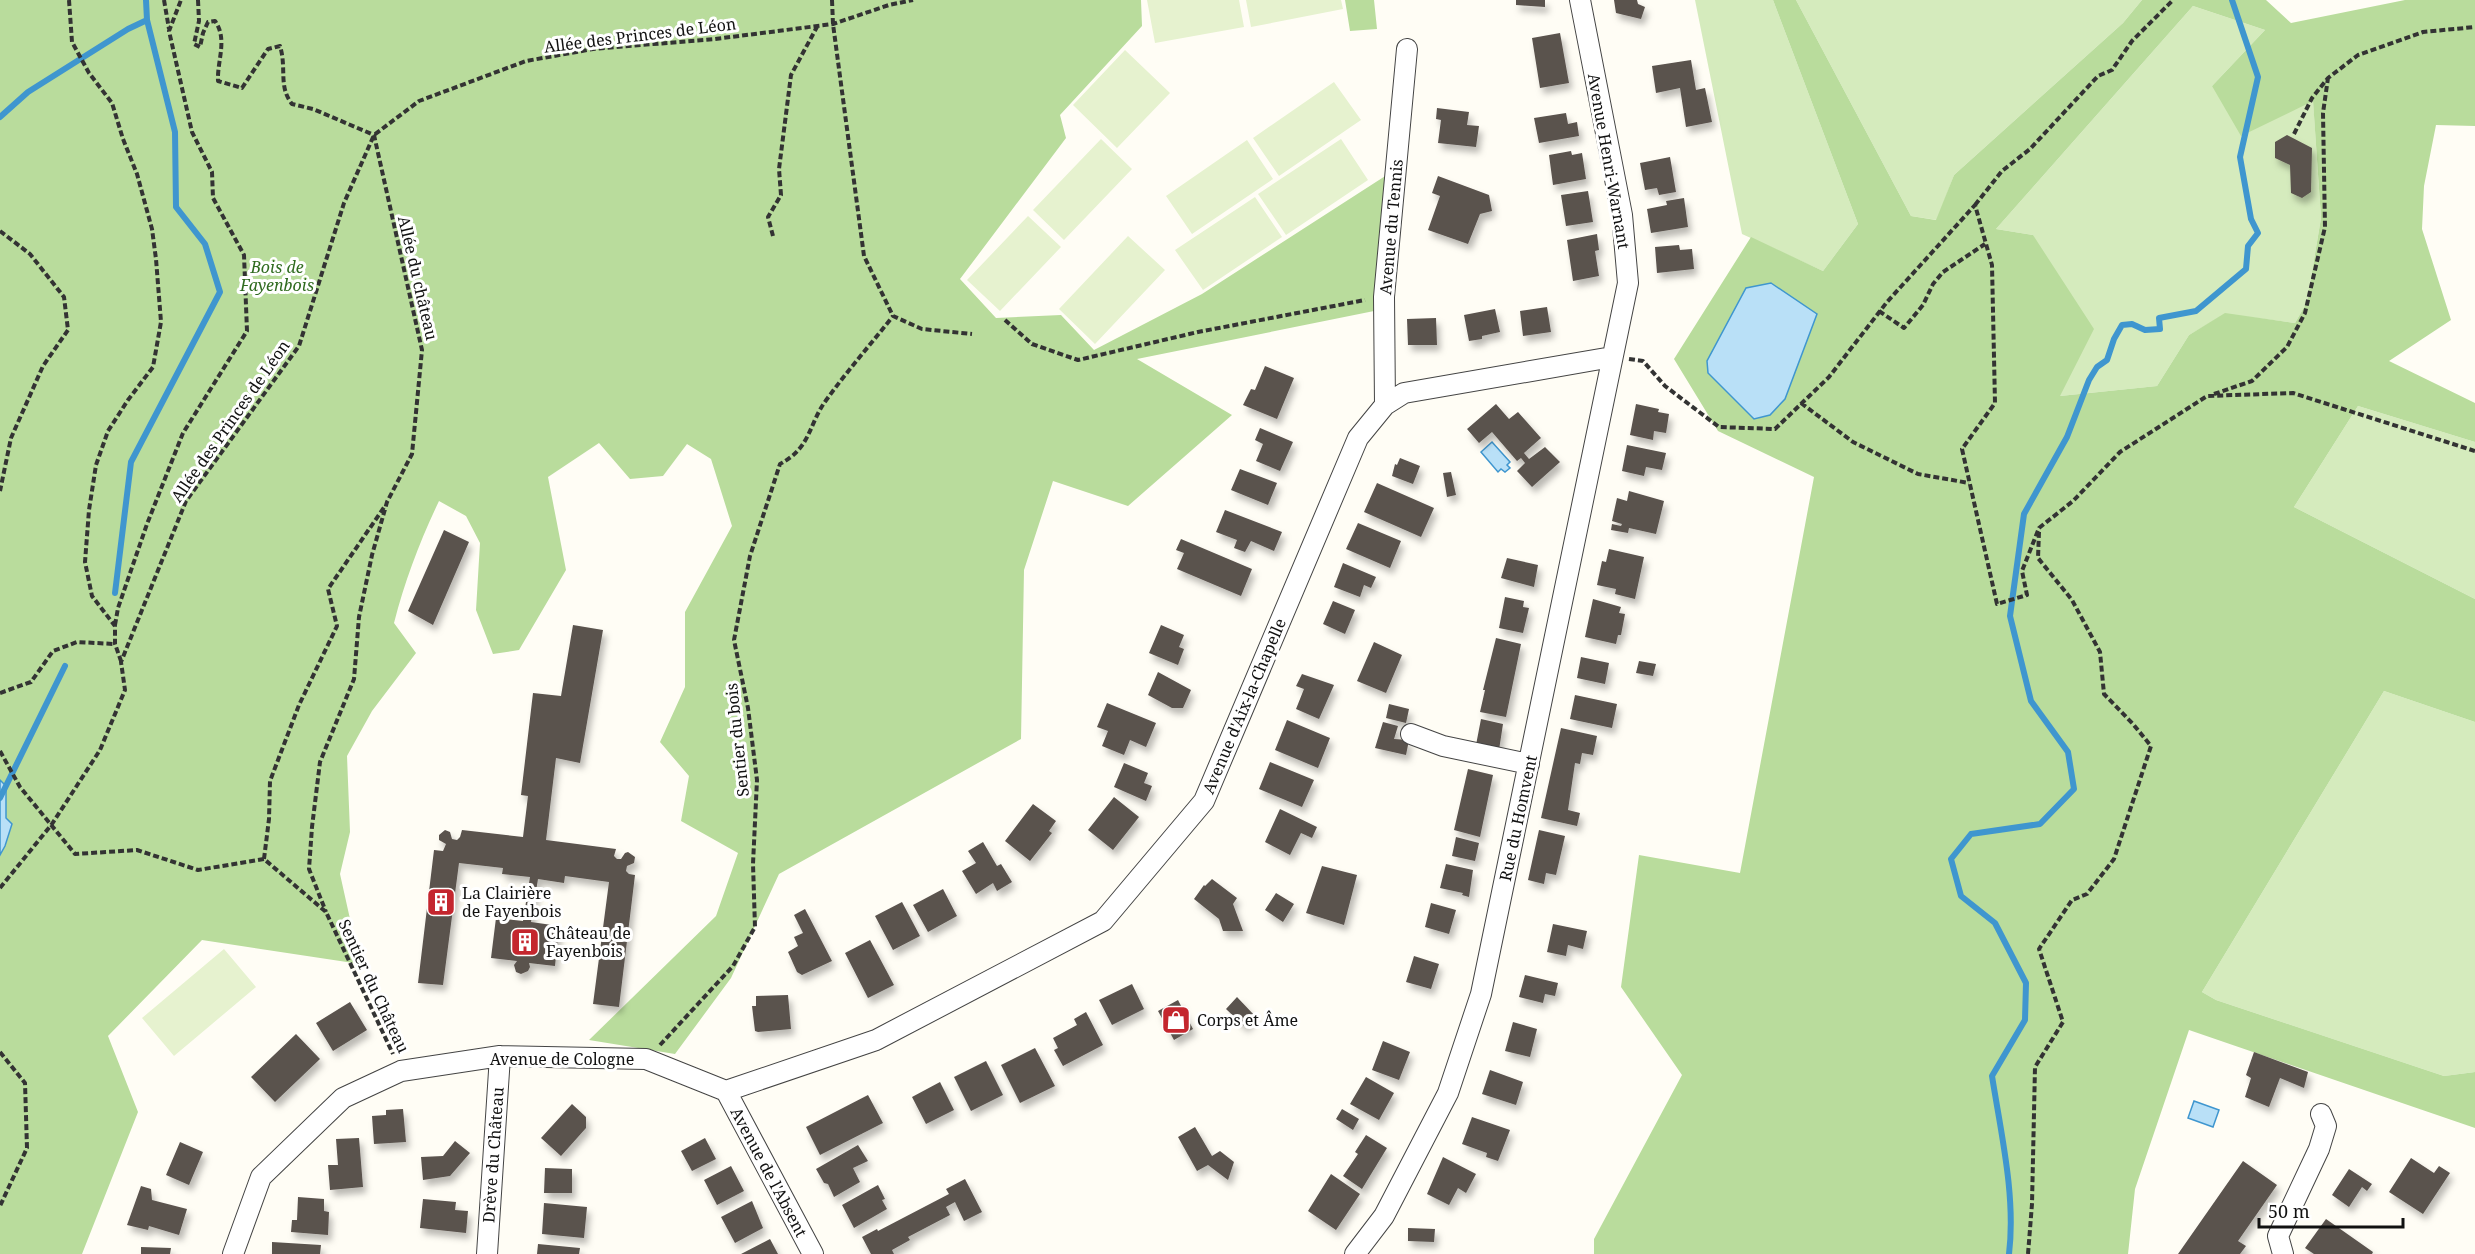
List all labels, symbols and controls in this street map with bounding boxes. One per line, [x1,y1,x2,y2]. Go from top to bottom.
street label: Allée des Princes de Léon [543,12,737,58]
street label: Avenue Henri-Warnant [1583,71,1635,251]
street label: Avenue du Tennis [1374,158,1408,296]
street label: Allée du château [393,214,443,342]
park label: Bois de Fayenbois [239,256,314,296]
street label: Allée des Princes de Léon [166,336,294,506]
street label: Avenue d'Aix-la-Chapelle [1197,615,1291,797]
street label: Sentier du bois [720,682,754,798]
street label: Rue du Homvent [1494,753,1542,883]
place label: La Clairière de Fayenbois [462,882,561,922]
building icon: La Clairière de Fayenbois [425,886,457,918]
street label: Sentier du Château [333,916,415,1056]
place label: Château de Fayenbois [546,922,631,962]
building icon: Château de Fayenbois [509,926,541,958]
shop icon: Corps et Âme [1160,1004,1192,1036]
place label: Corps et Âme [1197,1009,1298,1031]
street label: Avenue de Cologne [490,1048,634,1070]
street label: Drève du Château [477,1086,509,1224]
street label: Avenue de l'Absent [726,1103,813,1241]
scale bar [2259,1191,2403,1229]
text: 50 m [2268,1199,2310,1223]

